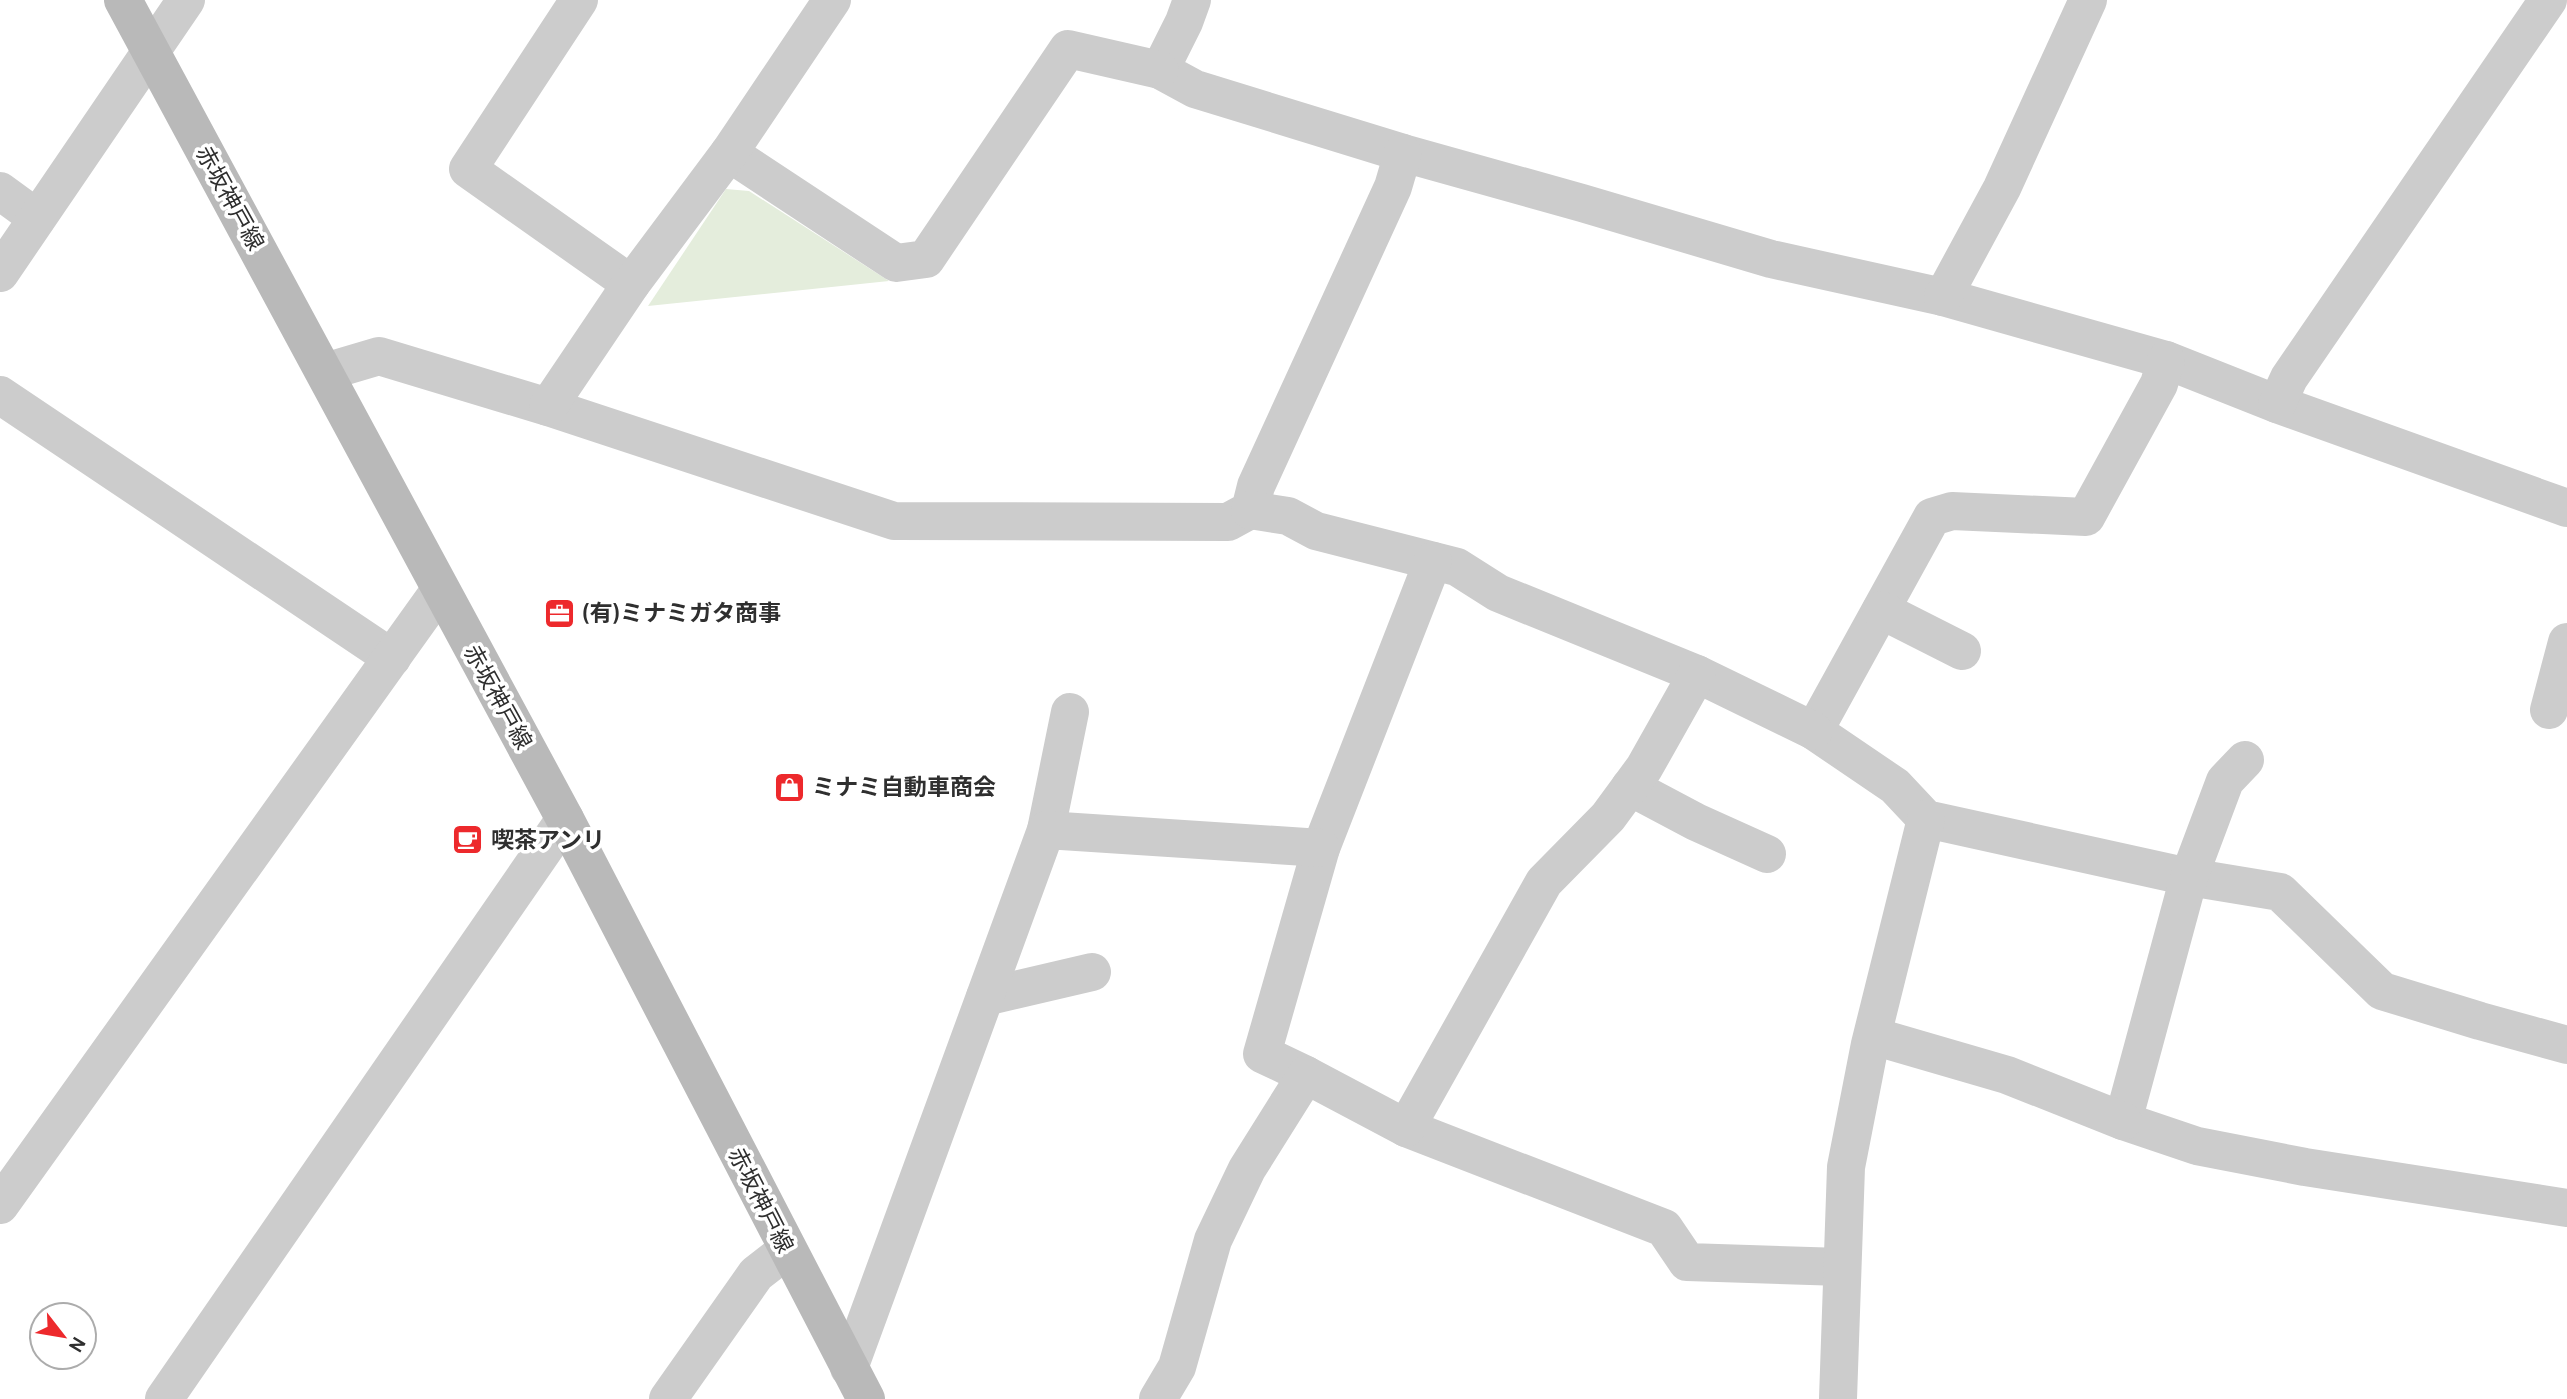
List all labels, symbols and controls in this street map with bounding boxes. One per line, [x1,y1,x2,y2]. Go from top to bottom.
street label: 赤坂神戸線 [190,141,270,255]
office icon: (有)ミナミガタ商事 [542,596,576,630]
place label: (有)ミナミガタ商事 [582,599,781,627]
street label: 赤坂神戸線 [458,640,538,754]
shop icon: ミナミ自動車商会 [772,770,806,804]
place label: ミナミ自動車商会 [812,773,996,801]
cafe icon: 喫茶アンリ [451,823,485,857]
place label: 喫茶アンリ [491,826,605,854]
street label: 赤坂神戸線 [722,1142,800,1258]
north arrow [28,1301,98,1371]
text: N [64,1333,90,1356]

